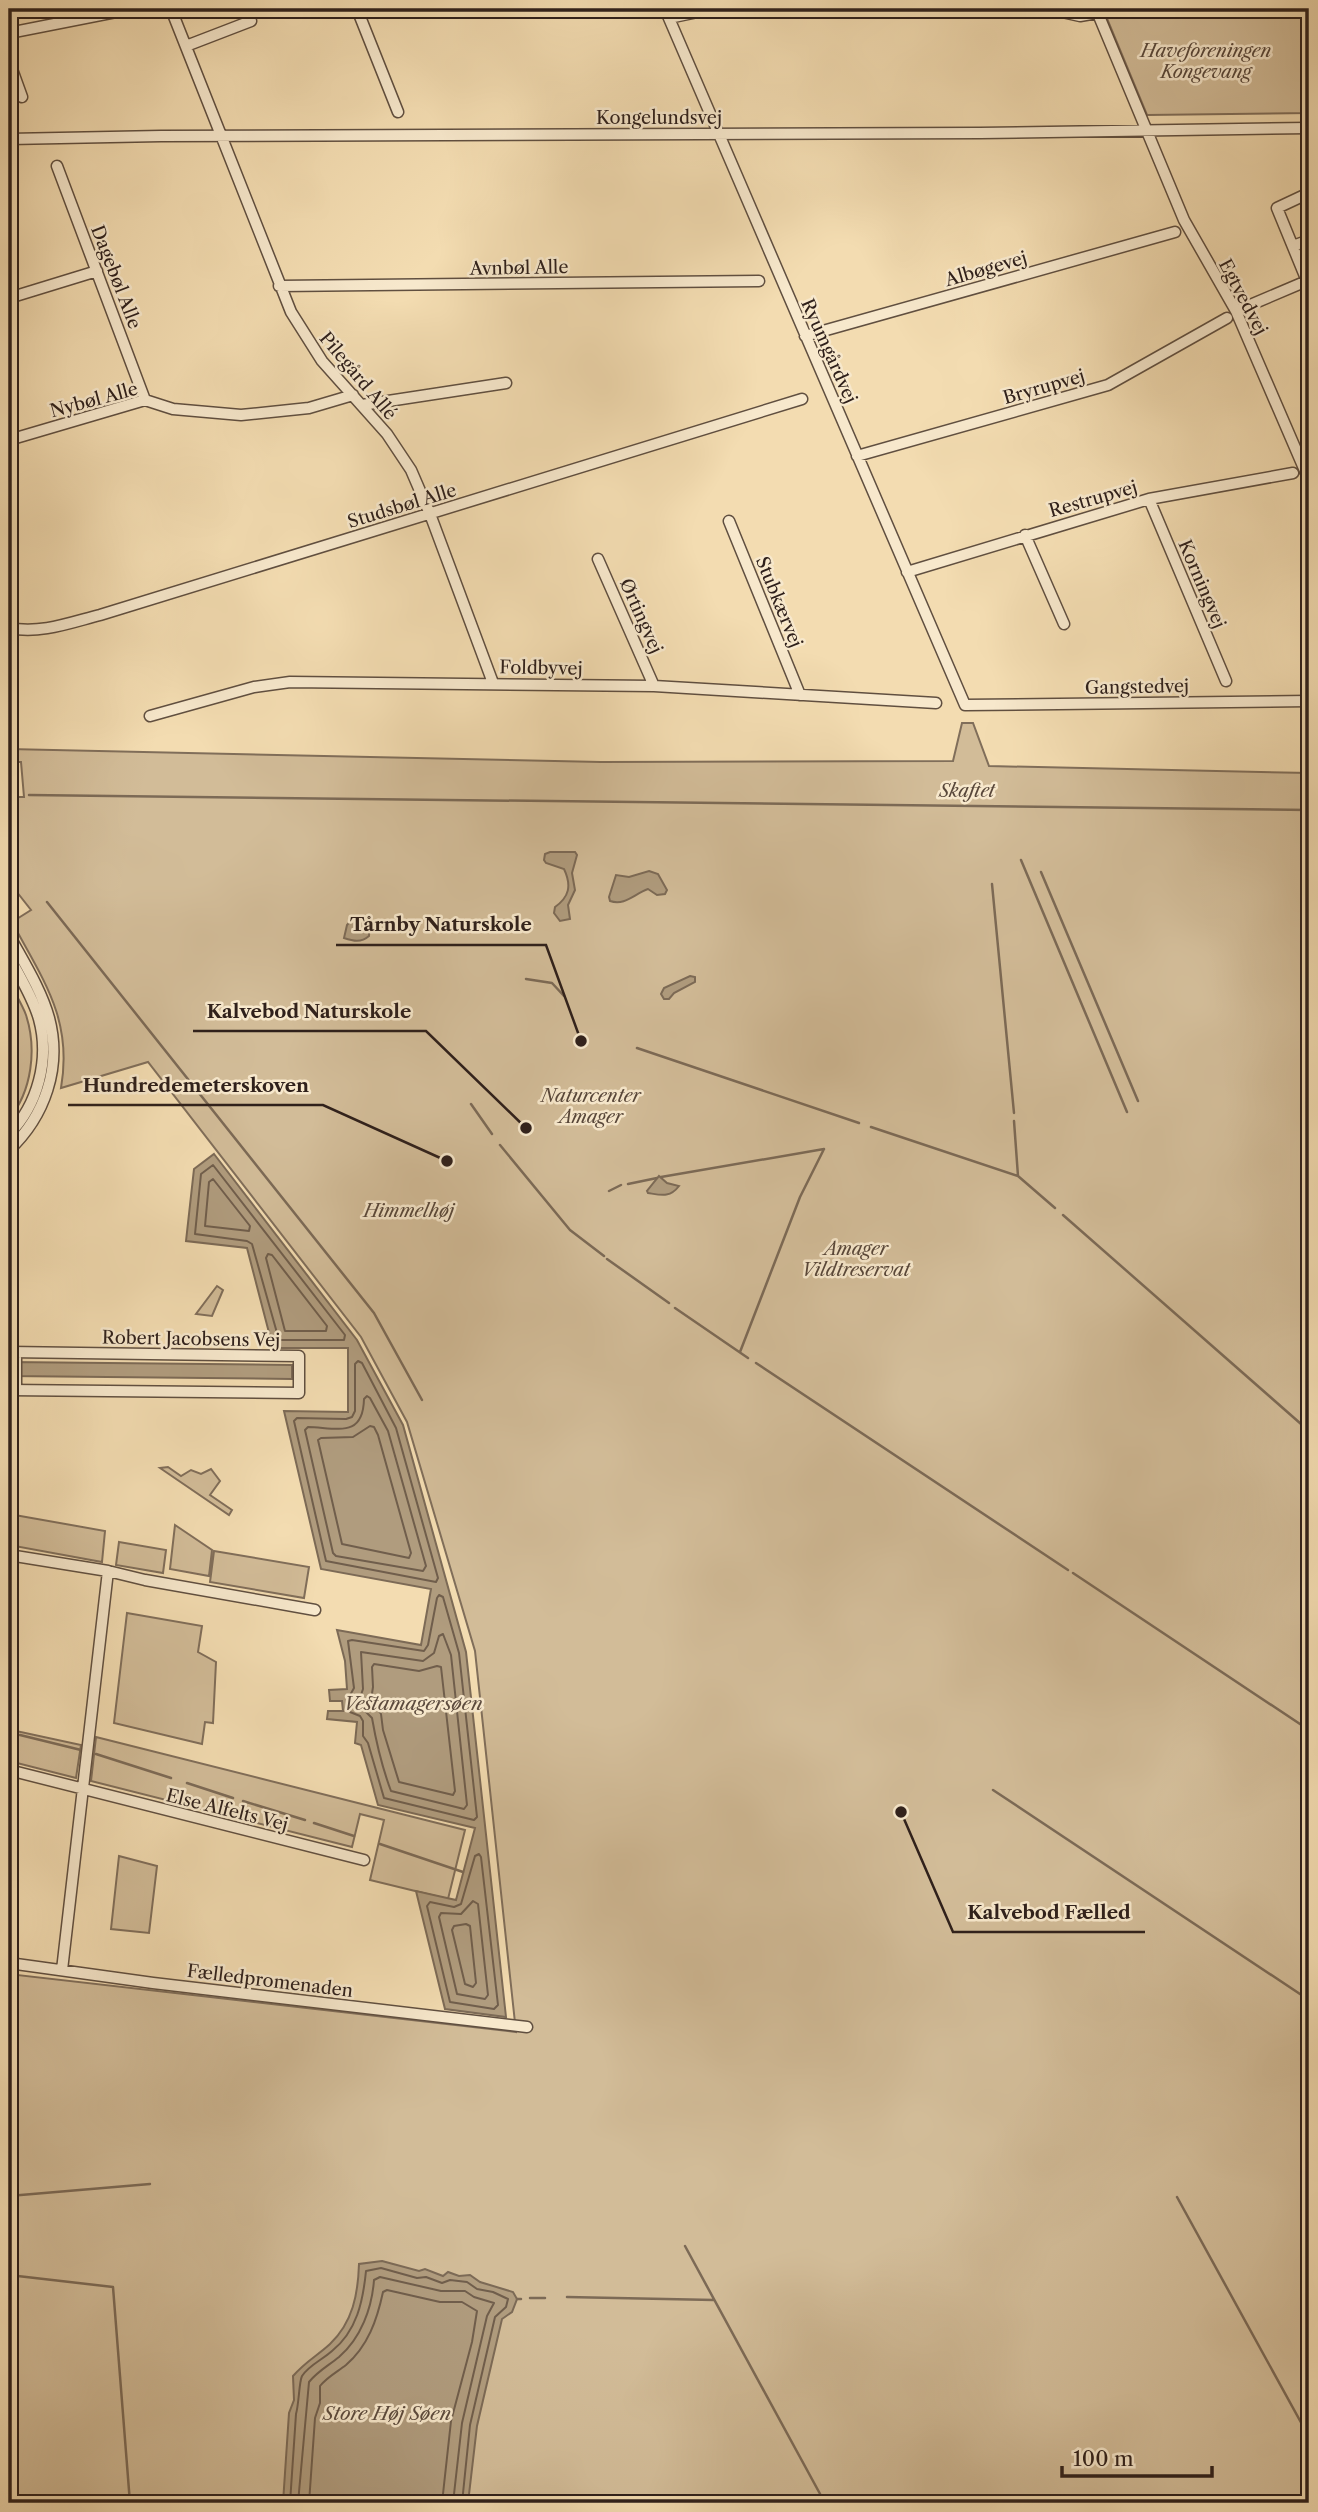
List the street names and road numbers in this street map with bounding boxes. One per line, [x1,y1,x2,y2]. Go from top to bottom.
street label: Kongelundsvej [596,107,722,129]
street label: Dagebøl Alle [86,222,146,332]
street label: Albøgevej [941,247,1030,291]
street label: Egtvedvej [1214,255,1272,339]
street label: Avnbøl Alle [468,256,569,280]
street label: Ryumgårdvej [796,295,862,407]
street label: Pilegård Allé [315,327,401,425]
street label: Bryrupvej [1001,365,1087,409]
street label: Nybøl Alle [48,378,140,422]
street label: Restrupvej [1046,476,1140,522]
street label: Studsbøl Alle [345,479,459,533]
street label: Korningvej [1174,536,1230,632]
street label: Stubkærvej [751,553,807,651]
street label: Ørtingvej [615,575,667,657]
street label: Foldbyvej [499,656,583,680]
street label: Gangstedvej [1085,675,1189,699]
street label: Robert Jacobsens Vej [102,1326,280,1352]
street label: Else Alfelts Vej [164,1784,290,1836]
street label: Fælledpromenaden [186,1960,354,2002]

